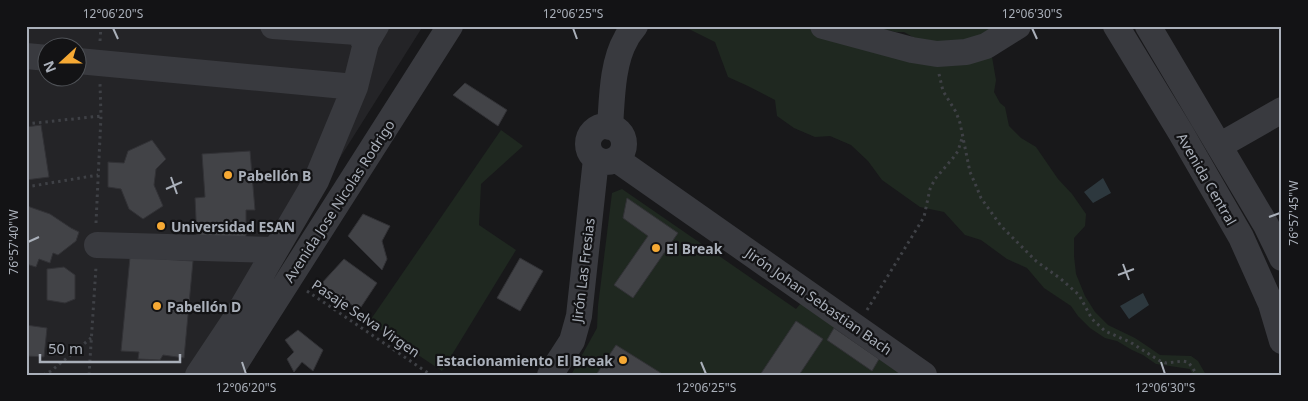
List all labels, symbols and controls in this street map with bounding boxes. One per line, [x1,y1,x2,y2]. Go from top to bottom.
text: 12°06'20"S [83,5,144,22]
text: 12°06'25"S [543,5,604,22]
text: 12°06'30"S [1002,5,1063,22]
north arrow [38,38,88,88]
text: N [38,58,60,76]
street label: Avenida Jose Nicolas Rodrigo [279,116,399,286]
street label: Avenida Central [1173,129,1241,229]
place label: Pabellón B [238,166,311,185]
marker: Pabellón B [222,169,234,181]
text: 76°57'45"W [1285,180,1302,246]
text: 76°57'40"W [5,209,22,275]
place label: Universidad ESAN [171,217,295,236]
street label: Jirón Las Fresias [567,217,599,325]
marker: Universidad ESAN [155,220,167,232]
place label: El Break [666,239,723,258]
marker: El Break [650,242,662,254]
street label: Jirón Johan Sebastian Bach [740,242,896,359]
street label: Pasaje Selva Virgen [308,275,424,361]
place label: Pabellón D [167,297,241,316]
marker: Pabellón D [151,300,163,312]
scale bar [40,331,180,363]
text: 50 m [48,338,83,358]
place label: Estacionamiento El Break [436,351,613,370]
marker: Estacionamiento El Break [617,354,629,366]
text: 12°06'20"S [216,379,277,396]
text: 12°06'25"S [676,379,737,396]
text: 12°06'30"S [1135,379,1196,396]

